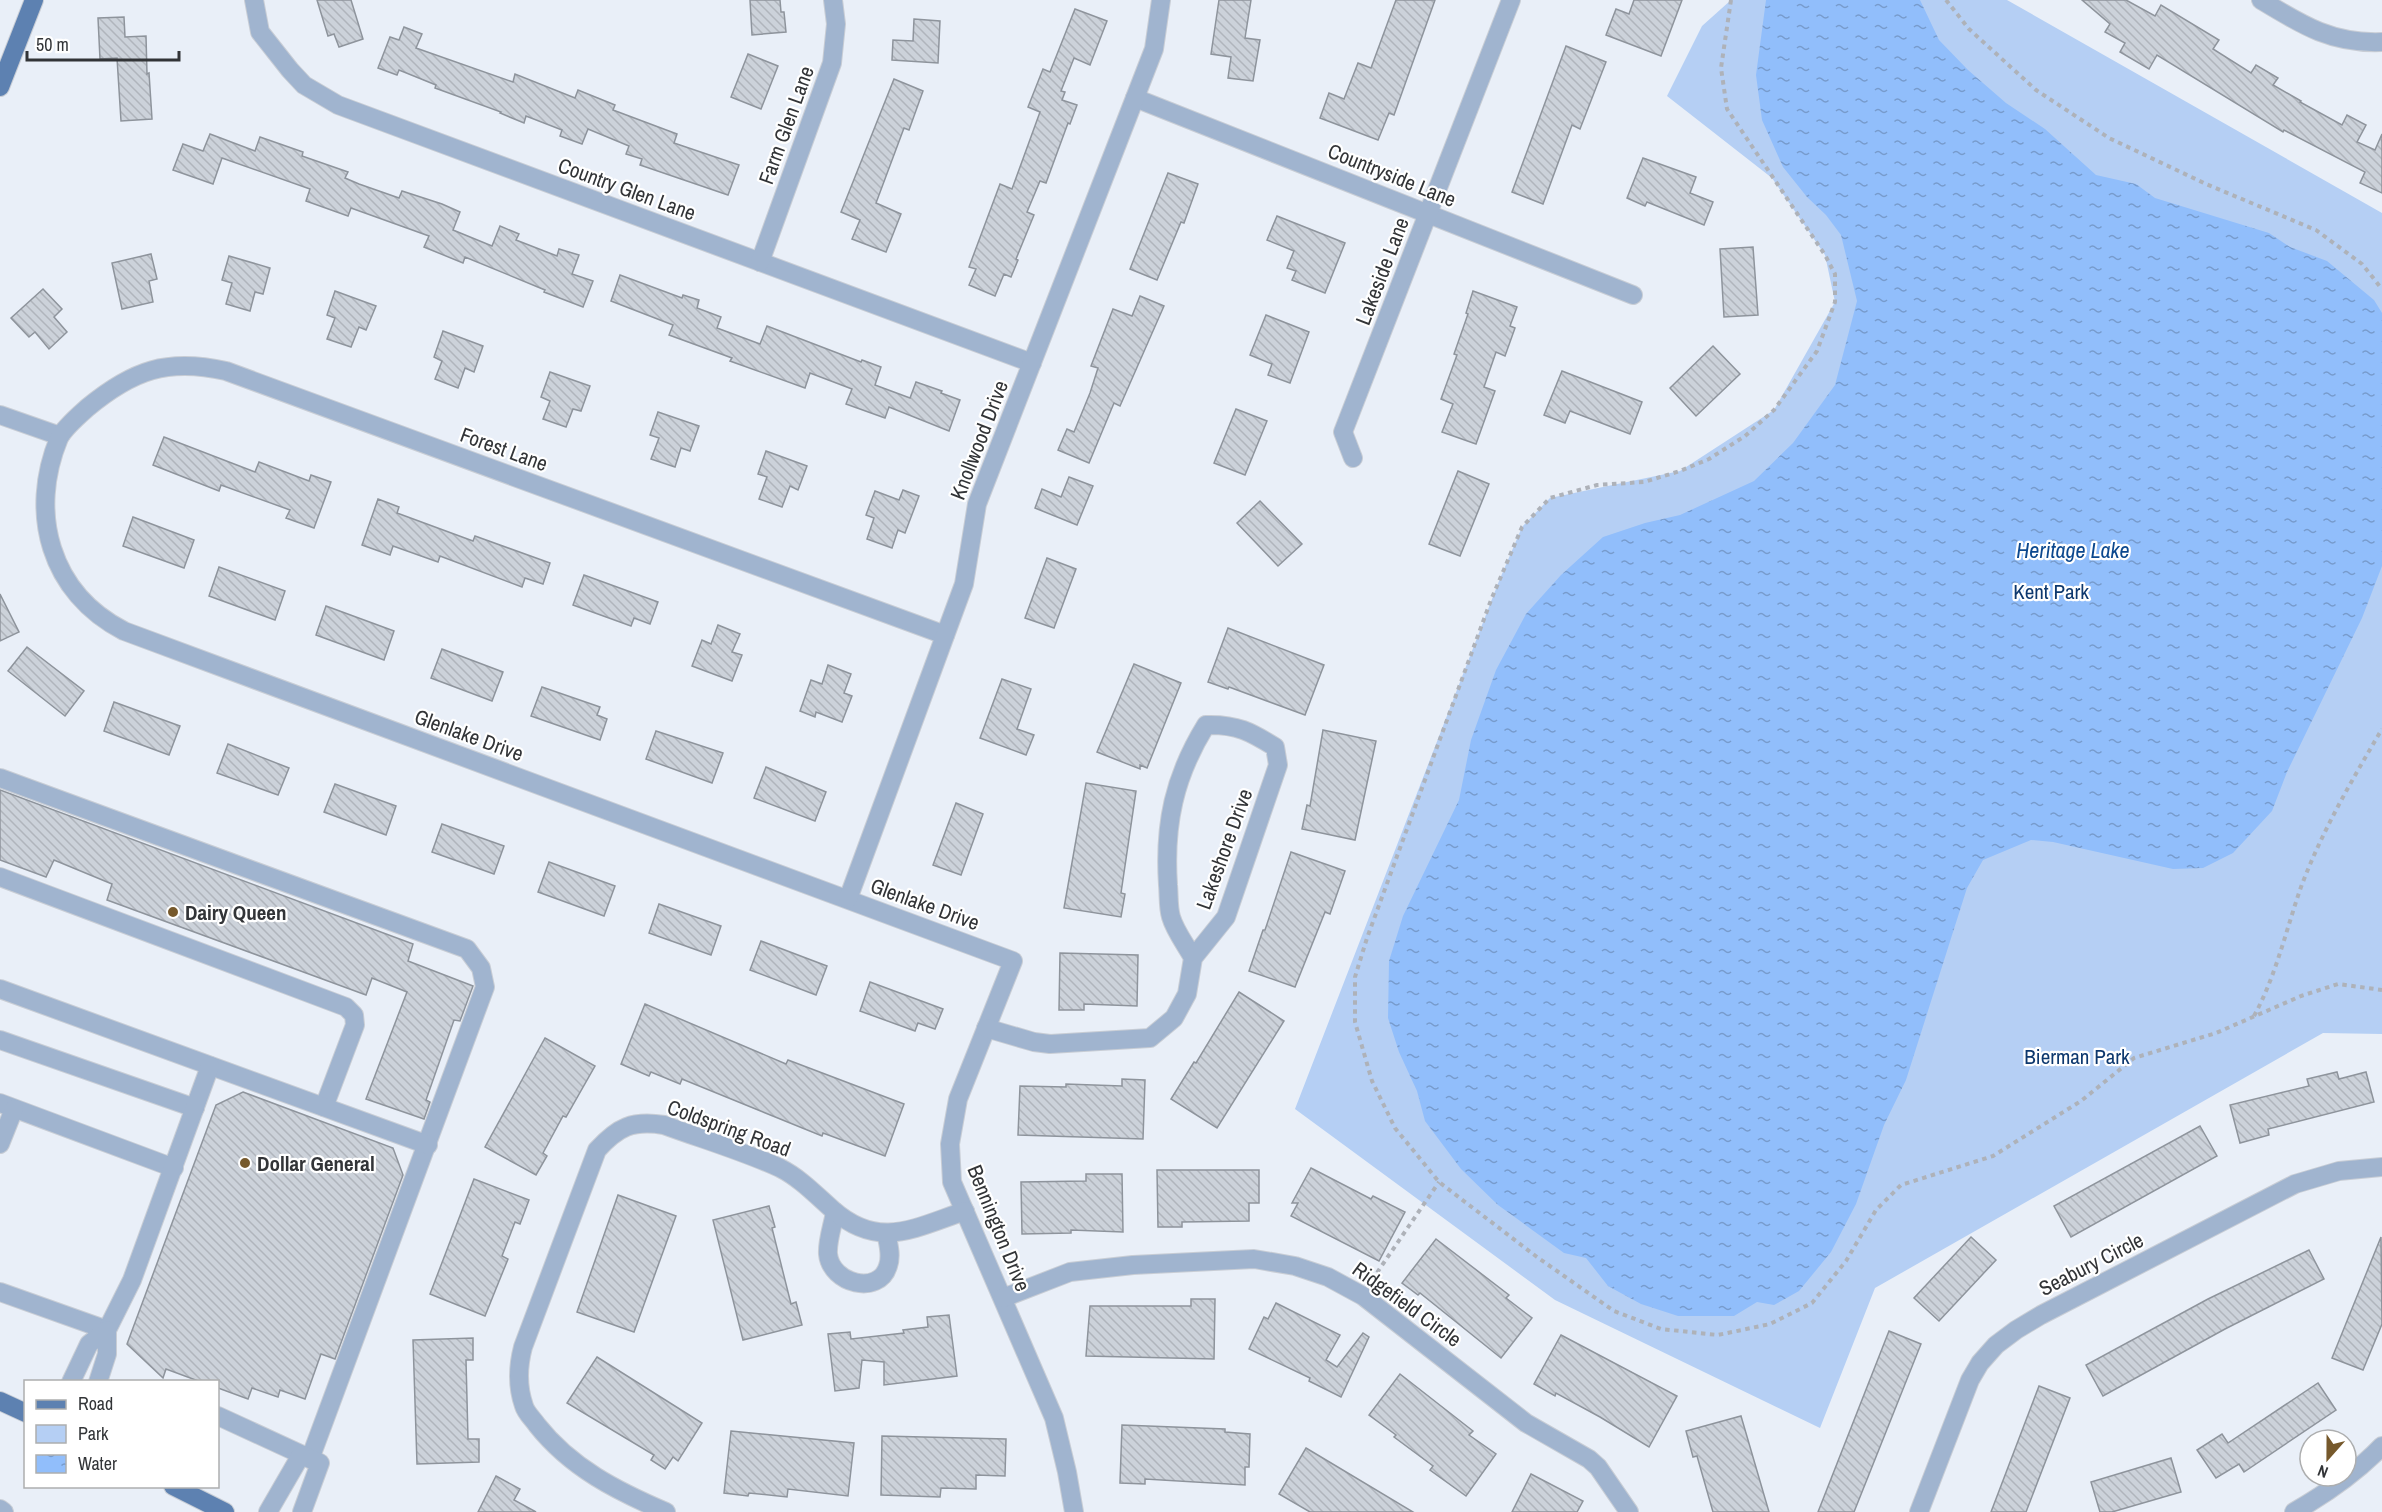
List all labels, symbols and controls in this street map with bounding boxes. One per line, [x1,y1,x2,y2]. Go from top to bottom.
scale bar [27,24,178,62]
text: 50 m [36,32,69,57]
street label: Farm Glen Lane [751,62,821,188]
street label: Countryside Lane [1324,136,1460,214]
street label: Country Glen Lane [554,151,700,227]
street label: Lakeside Lane [1348,213,1416,329]
street label: Knollwood Drive [943,376,1015,504]
street label: Forest Lane [456,420,552,478]
water label: Heritage Lake [2016,535,2130,565]
park label: Kent Park [2013,577,2089,606]
street label: Glenlake Drive [411,702,527,768]
street label: Lakeshore Drive [1189,785,1259,913]
street label: Glenlake Drive [867,871,983,937]
place label: Dairy Queen [185,898,286,927]
marker: Dairy Queen [166,905,180,919]
park label: Bierman Park [2024,1042,2130,1071]
street label: Coldspring Road [663,1092,795,1164]
place label: Dollar General [257,1149,375,1178]
marker: Dollar General [238,1156,252,1170]
street label: Bennington Drive [960,1160,1038,1296]
street label: Seabury Circle [2034,1225,2148,1303]
street label: Ridgefield Circle [1347,1255,1467,1353]
legend [24,1380,219,1488]
text: Road [78,1391,113,1416]
text: Park [78,1421,109,1446]
north arrow [2298,1428,2358,1488]
text: Water [78,1451,117,1476]
text: N [2314,1460,2331,1484]

